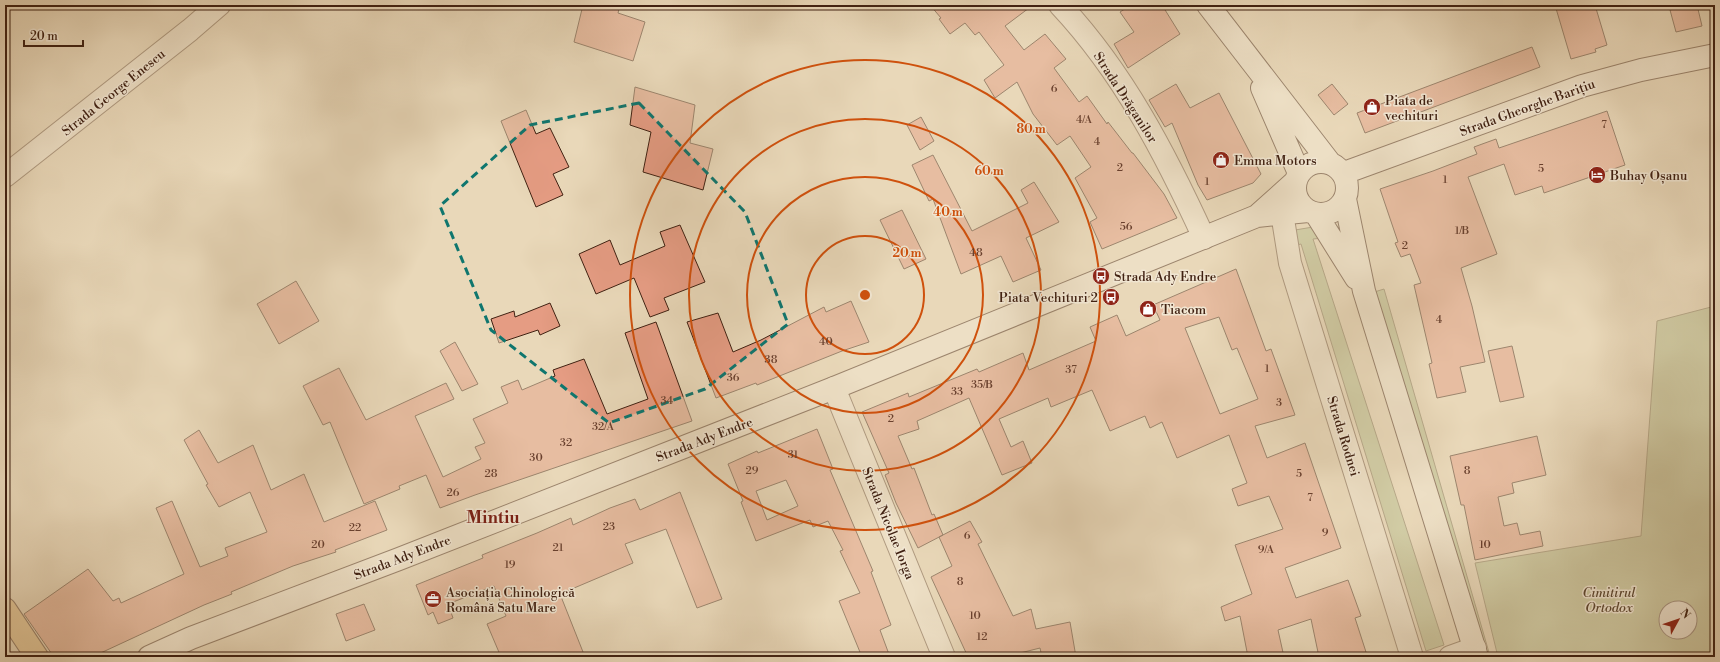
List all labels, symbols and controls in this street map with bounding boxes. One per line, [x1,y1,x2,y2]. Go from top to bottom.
scale bar [24,22,83,48]
text: 20 m [30,29,58,44]
street label: Strada George Enescu [59,46,169,139]
street label: Strada Drăganilor [1090,49,1161,146]
street label: Strada Gheorghe Barițiu [1457,76,1598,140]
house number: 6 [1051,82,1058,96]
place label: Piata de vechituri [1384,93,1438,124]
shop icon: Piata de vechituri [1362,97,1382,117]
house number: 4/A [1076,113,1093,127]
house number: 7 [1601,118,1607,132]
text: 80 m [1016,122,1046,137]
house number: 4 [1094,135,1101,149]
shop icon: Emma Motors [1211,150,1231,170]
place label: Emma Motors [1234,153,1317,169]
house number: 2 [1117,161,1123,175]
house number: 5 [1538,162,1544,176]
text: 60 m [974,164,1004,179]
hotel icon: Buhay Oșanu [1587,165,1607,185]
place label: Buhay Oșanu [1609,168,1688,184]
house number: 1 [1443,173,1448,187]
house number: 1 [1205,175,1210,189]
text: 40 m [933,205,963,220]
house number: 56 [1120,220,1133,234]
house number: 1/B [1455,224,1470,238]
house number: 2 [1402,239,1408,253]
text: 20 m [892,246,922,261]
house number: 48 [969,246,983,260]
bus stop icon: Strada Ady Endre [1091,266,1111,286]
place label: Strada Ady Endre [1114,269,1217,285]
bus stop icon: Piata Vechituri 2 [1101,287,1121,307]
centre of rings [858,288,872,302]
place label: Piata Vechituri 2 [999,290,1098,306]
shop icon: Tiacom [1138,299,1158,319]
place label: Tiacom [1161,302,1207,318]
house number: 4 [1436,313,1443,327]
house number: 40 [819,335,833,349]
house number: 38 [765,353,778,367]
house number: 1 [1265,362,1270,376]
house number: 37 [1065,363,1077,377]
house number: 36 [727,371,740,385]
house number: 35/B [971,378,993,392]
house number: 33 [951,385,963,399]
house number: 34 [661,394,674,408]
street label: Strada Rodnei [1323,394,1363,478]
house number: 3 [1276,396,1282,410]
house number: 2 [888,412,894,426]
street label: Strada Ady Endre [654,414,755,466]
house number: 32/A [592,420,614,434]
house number: 32 [560,436,572,450]
house number: 31 [788,448,799,462]
house number: 30 [529,451,543,465]
house number: 29 [746,464,759,478]
house number: 8 [1464,464,1471,478]
street label: Strada Nicolae Iorga [858,465,918,582]
house number: 28 [484,467,498,481]
house number: 5 [1296,467,1302,481]
house number: 26 [447,486,460,500]
house number: 7 [1307,491,1313,505]
district label: Mintiu [466,507,520,529]
house number: 23 [603,520,615,534]
house number: 22 [349,521,361,535]
house number: 9 [1322,526,1329,540]
house number: 6 [964,529,971,543]
street label: Strada Ady Endre [352,532,453,584]
house number: 20 [311,538,325,552]
house number: 10 [1479,538,1491,552]
house number: 21 [552,541,564,555]
house number: 9/A [1258,543,1275,557]
house number: 19 [504,558,516,572]
house number: 8 [957,575,964,589]
place label: Asociația Chinologică Română Satu Mare [445,585,575,616]
park label: Cimitirul Ortodox [1582,585,1636,616]
office icon: Asociația Chinologică Română Satu Mare [423,589,443,609]
north arrow [1658,600,1698,640]
text: N [1677,606,1693,622]
house number: 10 [969,609,981,623]
house number: 12 [976,630,988,644]

